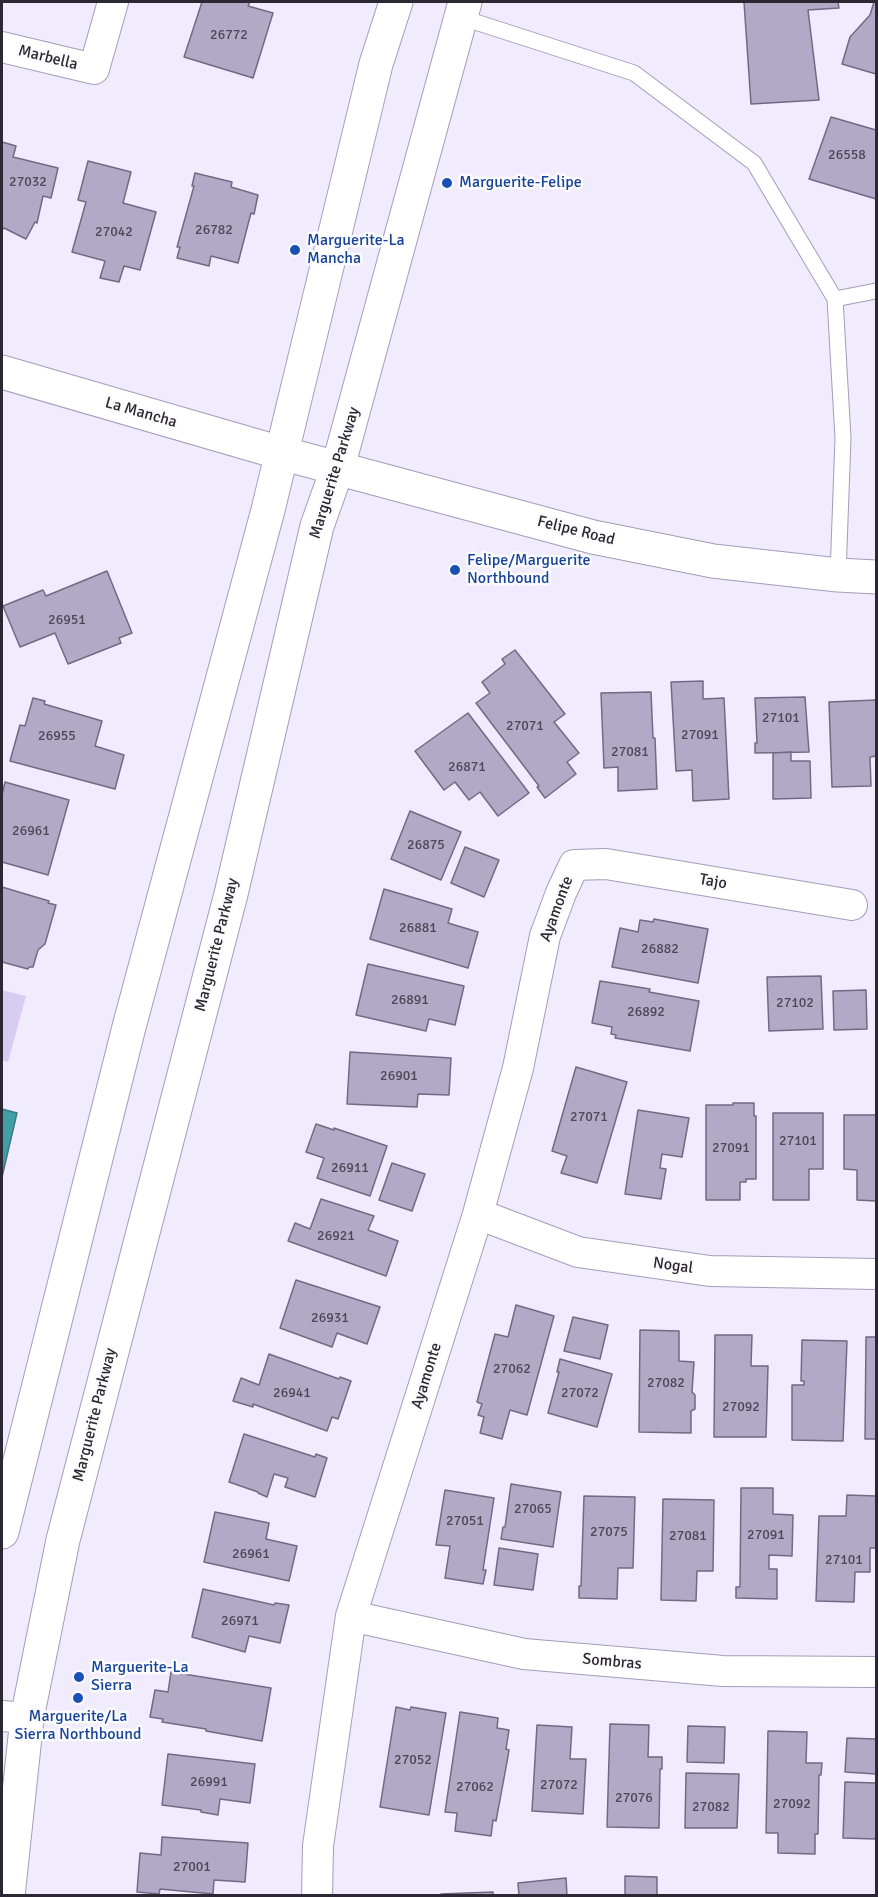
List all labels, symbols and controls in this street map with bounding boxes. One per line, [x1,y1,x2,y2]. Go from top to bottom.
house number: 26772 [210,27,248,43]
street label: Marbella [16,41,80,75]
house number: 26558 [828,147,866,163]
place label: Marguerite-Felipe [459,173,582,193]
house number: 27032 [9,174,47,190]
marker: Marguerite-Felipe [440,176,454,190]
house number: 26782 [195,222,233,238]
house number: 27042 [95,224,133,240]
place label: Marguerite-La Mancha [307,231,405,269]
marker: Marguerite-La Mancha [288,243,302,257]
street label: La Mancha [103,394,179,432]
street label: Marguerite Parkway [306,405,364,541]
street label: Felipe Road [535,512,617,550]
place label: Felipe/Marguerite Northbound [467,551,591,589]
marker: Felipe/Marguerite Northbound [448,563,462,577]
house number: 26951 [48,612,86,628]
house number: 27101 [762,710,800,726]
house number: 27071 [506,718,544,734]
house number: 27091 [681,727,719,743]
house number: 26955 [38,728,76,744]
house number: 27081 [611,744,649,760]
house number: 26871 [448,759,486,775]
house number: 26961 [12,823,50,839]
house number: 26875 [407,837,445,853]
street label: Tajo [698,870,728,894]
street label: Ayamonte [536,874,578,944]
street label: Marguerite Parkway [191,876,243,1014]
house number: 26881 [399,920,437,936]
house number: 26882 [641,941,679,957]
house number: 26891 [391,992,429,1008]
house number: 27102 [776,995,814,1011]
house number: 26892 [627,1004,665,1020]
house number: 26901 [380,1068,418,1084]
house number: 27071 [570,1109,608,1125]
house number: 27101 [779,1133,817,1149]
house number: 27091 [712,1140,750,1156]
house number: 26911 [331,1160,369,1176]
house number: 26921 [317,1228,355,1244]
street label: Nogal [652,1254,694,1278]
house number: 26931 [311,1310,349,1326]
street label: Ayamonte [408,1341,446,1411]
street label: Marguerite Parkway [69,1346,121,1484]
house number: 27062 [493,1361,531,1377]
house number: 27082 [647,1375,685,1391]
house number: 26941 [273,1385,311,1401]
house number: 27072 [561,1385,599,1401]
house number: 27092 [722,1399,760,1415]
house number: 27065 [514,1501,552,1517]
house number: 27051 [446,1513,484,1529]
house number: 27075 [590,1524,628,1540]
house number: 27091 [747,1527,785,1543]
house number: 27081 [669,1528,707,1544]
house number: 26961 [232,1546,270,1562]
house number: 27101 [825,1552,863,1568]
house number: 26971 [221,1613,259,1629]
street label: Sombras [582,1650,642,1674]
place label: Marguerite-La Sierra [91,1658,189,1696]
marker: Marguerite-La Sierra [72,1670,86,1684]
marker: Marguerite/La Sierra Northbound [71,1691,85,1705]
place label: Marguerite/La Sierra Northbound [15,1707,141,1745]
house number: 27052 [394,1752,432,1768]
house number: 26991 [190,1774,228,1790]
house number: 27072 [540,1777,578,1793]
house number: 27062 [456,1779,494,1795]
house number: 27076 [615,1790,653,1806]
house number: 27092 [773,1796,811,1812]
house number: 27082 [692,1799,730,1815]
house number: 27001 [173,1859,211,1875]

